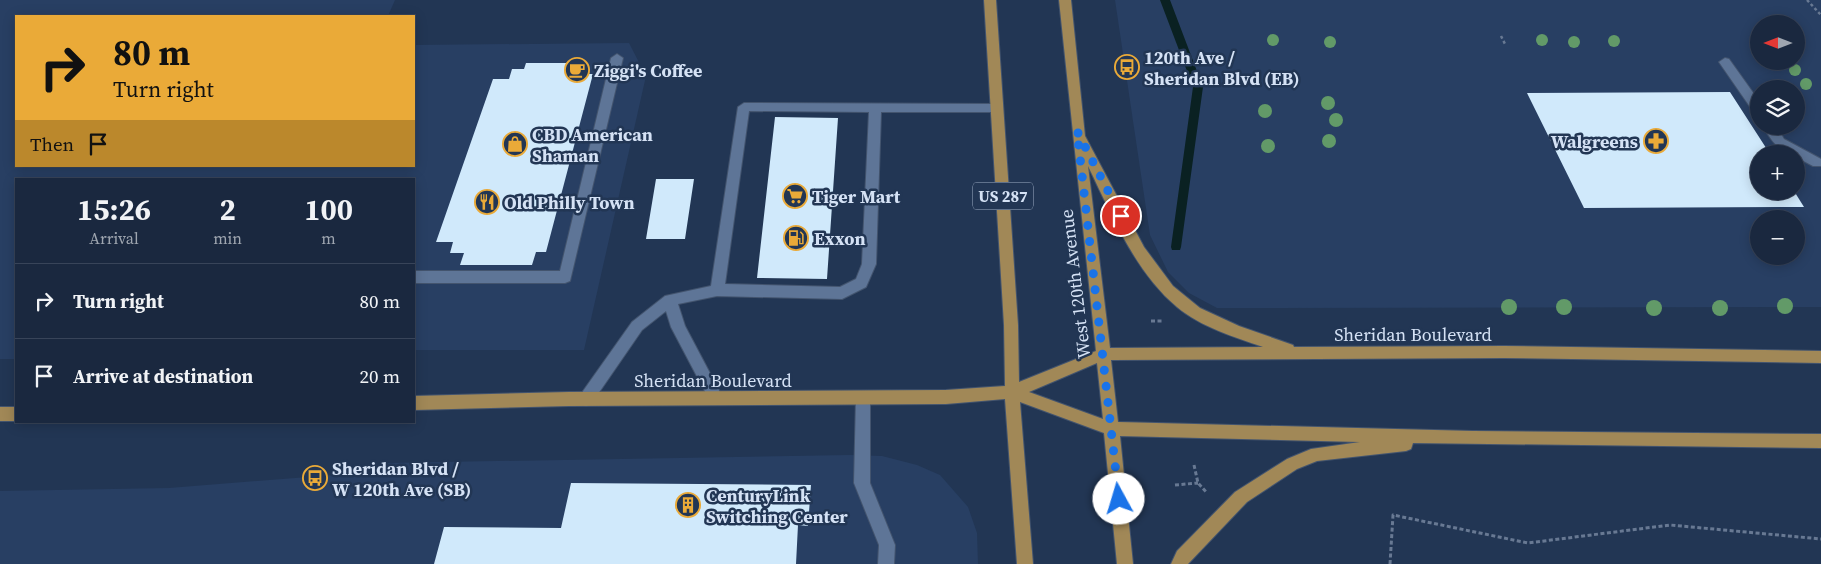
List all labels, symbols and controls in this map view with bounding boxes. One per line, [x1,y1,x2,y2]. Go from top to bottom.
north arrow [1750,15,1805,70]
map controls [1750,15,1805,265]
text: 80 m [113,29,190,77]
icon: right [30,35,95,100]
place label: 120th Ave / Sheridan Blvd (EB) [1144,45,1300,91]
bus stop icon: 120th Ave / Sheridan Blvd (EB) [1114,54,1140,80]
cafe icon: Ziggi's Coffee [564,57,590,83]
place label: Ziggi's Coffee [594,58,702,83]
text: Turn right [113,74,214,104]
button: layers [1750,80,1805,135]
place label: CBD American Shaman [532,122,653,168]
pharmacy icon: Walgreens [1643,128,1669,154]
place label: Walgreens [1551,129,1638,154]
icon: arrive [84,130,112,158]
text: Then [30,131,74,157]
shop icon: CBD American Shaman [502,131,528,157]
button: + [1750,145,1805,200]
road number: US 287 [973,182,1033,210]
supermarket icon: Tiger Mart [782,183,808,209]
place label: Tiger Mart [812,184,901,209]
text: 15:26 [77,189,151,230]
text: 2 [219,189,236,230]
text: 100 [304,189,353,230]
restaurant icon: Old Philly Town [474,189,500,215]
place label: Old Philly Town [504,190,635,215]
pin [1100,195,1142,237]
icon: arrive [1107,202,1135,230]
street label: West 120th Avenue [1053,208,1097,360]
button: − [1750,210,1805,265]
fuel station icon: Exxon [783,225,809,251]
place label: Exxon [814,226,866,251]
text: Arrival [89,227,139,249]
text: min [213,227,242,249]
text: m [321,227,336,249]
icon: right [30,287,58,315]
text: Turn right [73,288,164,314]
text: 80 m [359,288,400,314]
street label: Sheridan Boulevard [1334,322,1492,347]
icon: arrive [30,362,58,390]
text: Arrive at destination [73,363,253,389]
text: 20 m [359,363,400,389]
street label: Sheridan Boulevard [634,368,792,393]
place label: Sheridan Blvd / W 120th Ave (SB) [332,456,471,502]
bus stop icon: Sheridan Blvd / W 120th Ave (SB) [302,465,328,491]
position arrow [1092,472,1144,524]
place label: CenturyLink Switching Center [706,483,848,529]
building icon: CenturyLink Switching Center [675,492,701,518]

